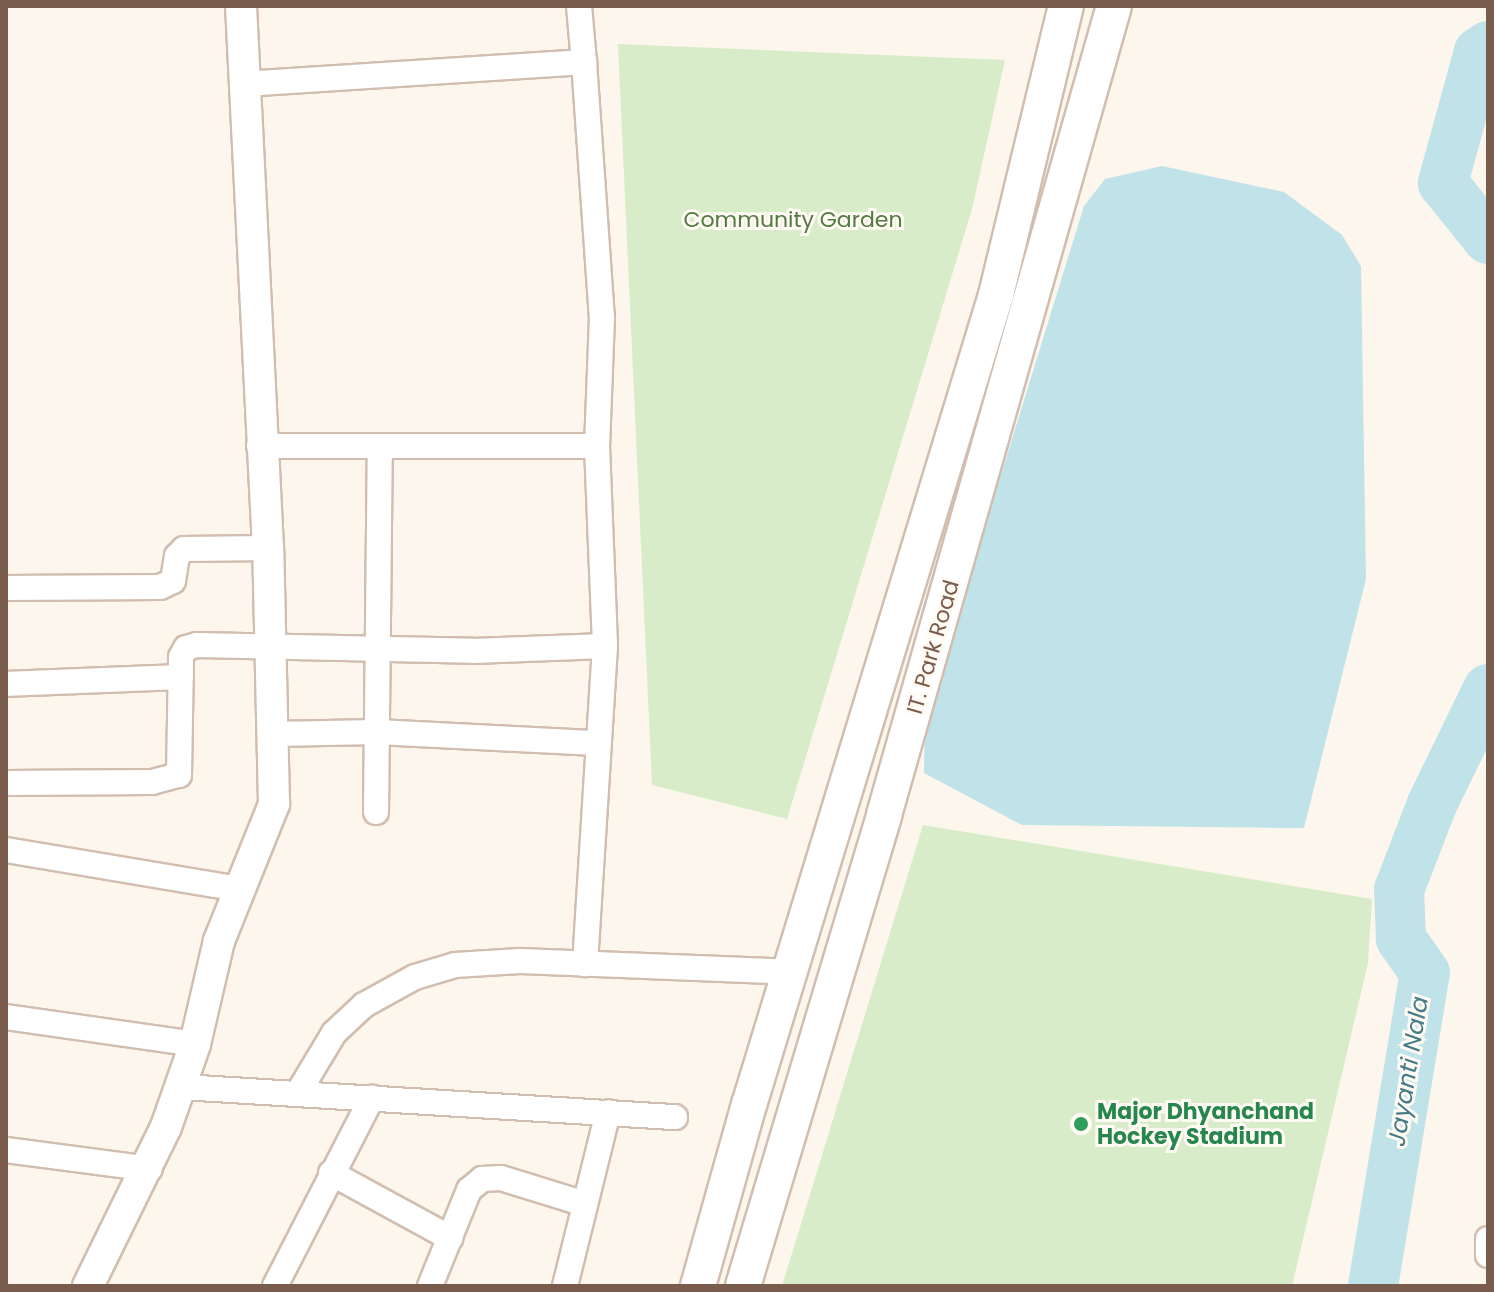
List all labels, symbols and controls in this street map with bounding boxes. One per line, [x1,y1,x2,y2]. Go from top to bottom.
park label: Community Garden [683,207,903,233]
street label: IT. Park Road [901,577,965,717]
water label: Jayanti Nala [1382,994,1434,1148]
place label: Major Dhyanchand Hockey Stadium [1097,1098,1314,1150]
marker: Major Dhyanchand Hockey Stadium [1072,1115,1090,1133]

